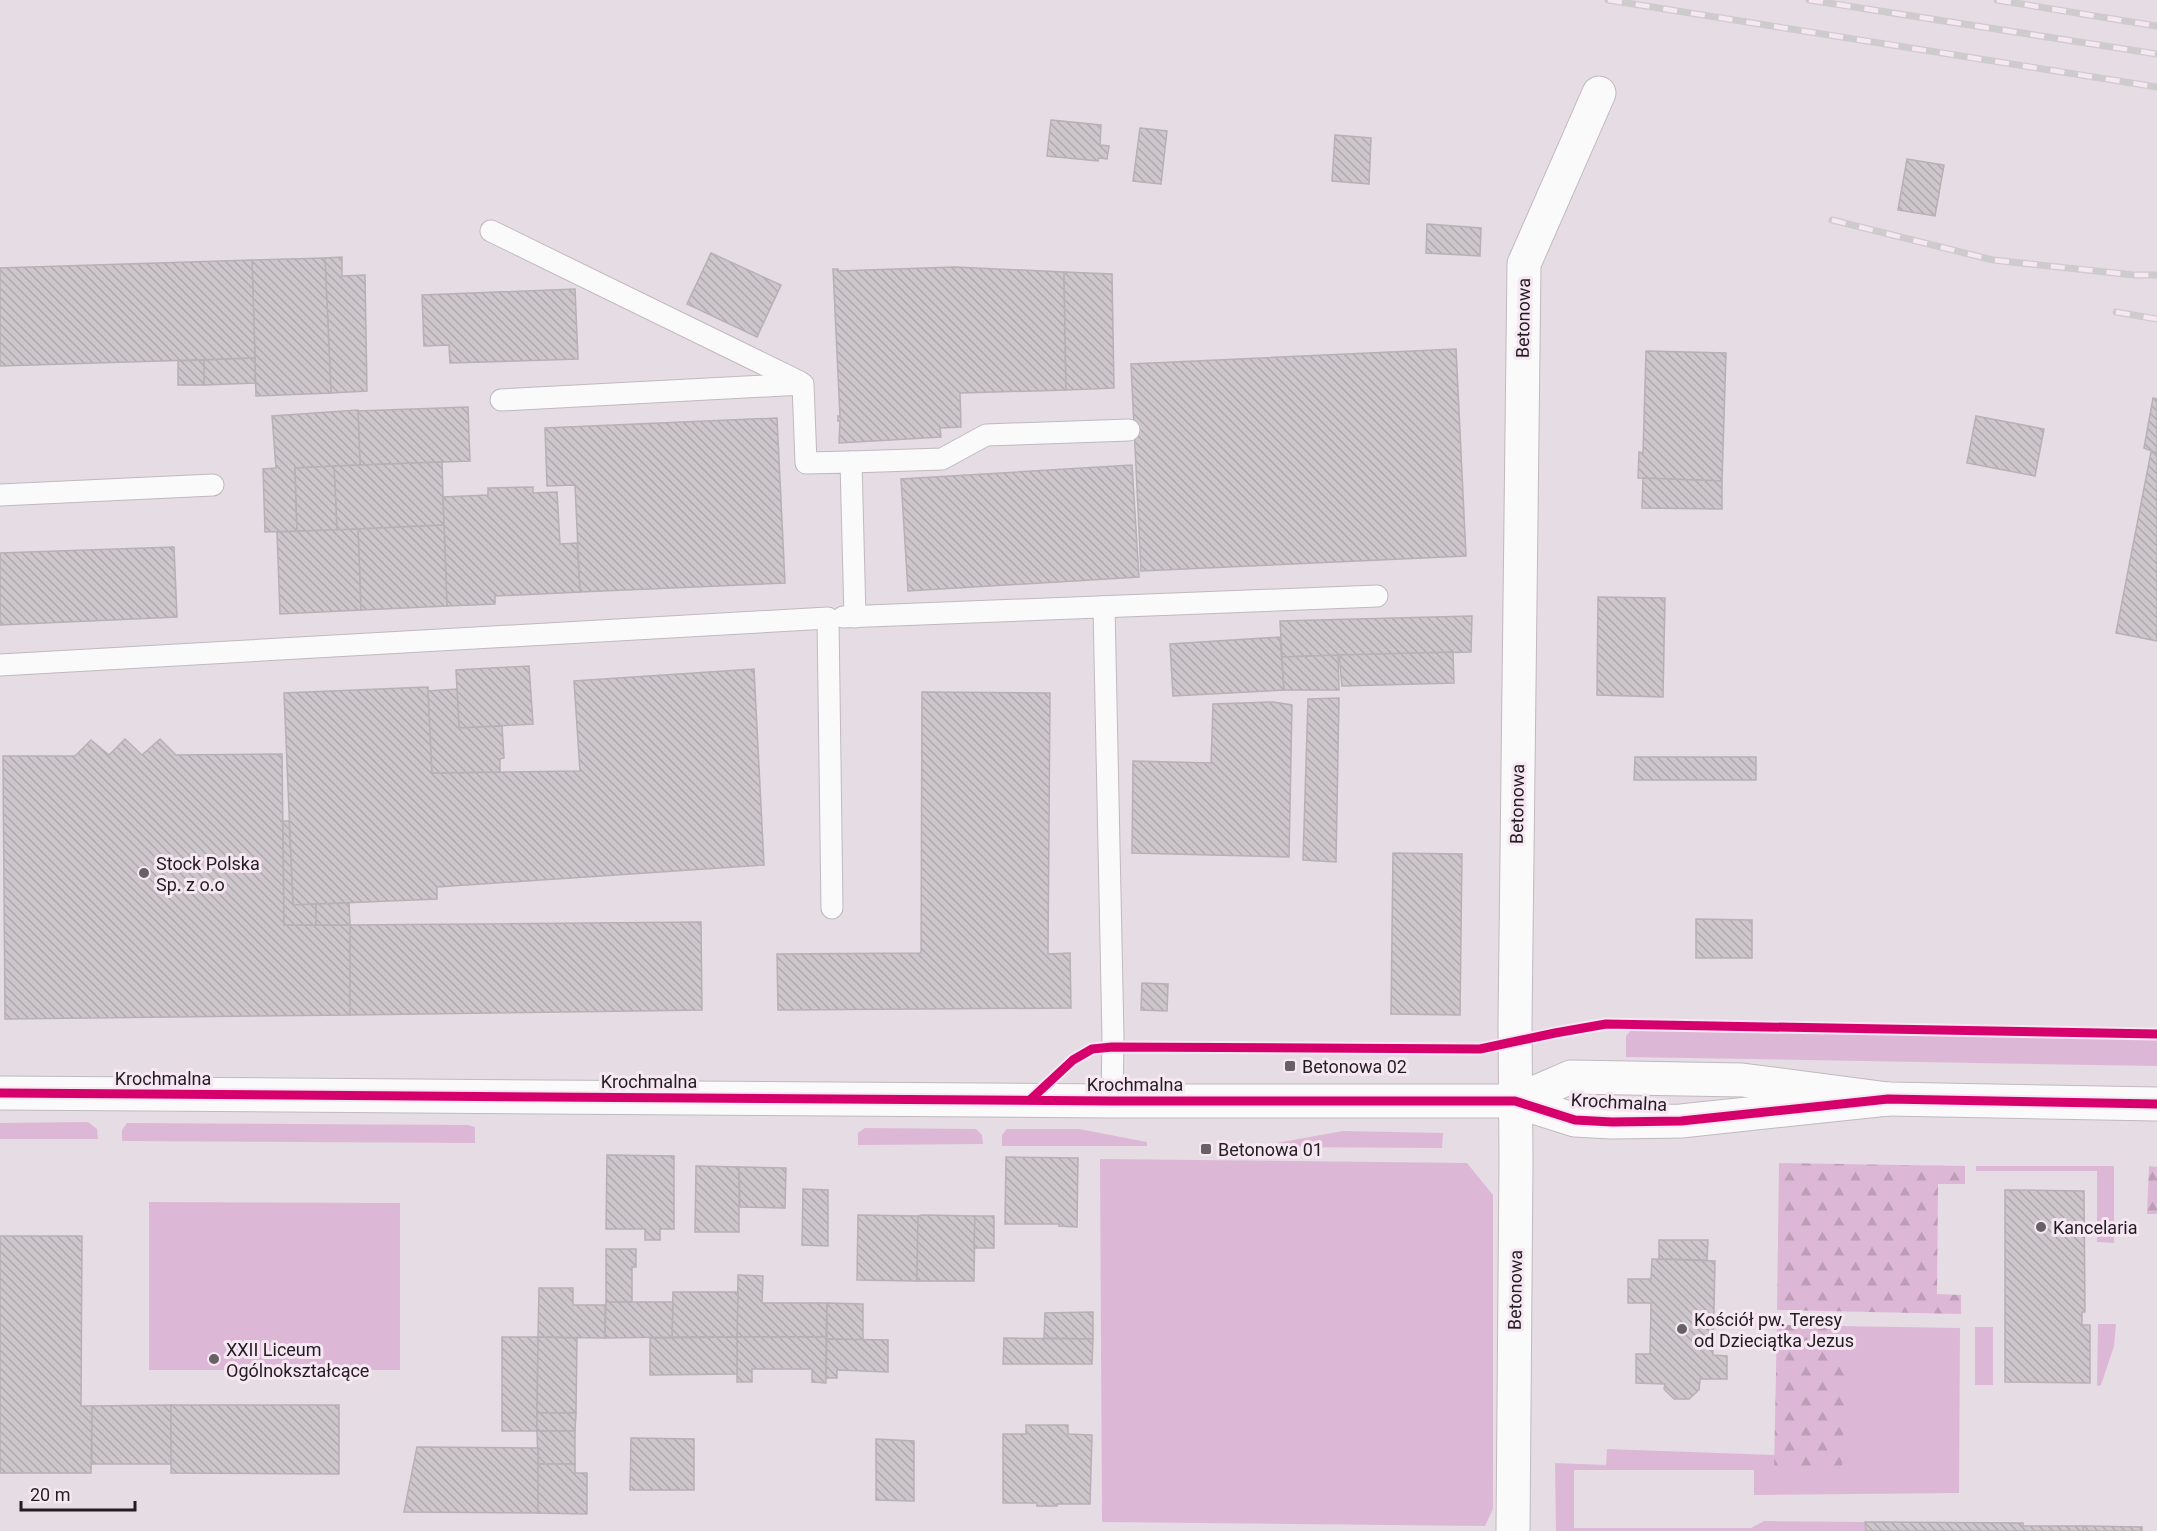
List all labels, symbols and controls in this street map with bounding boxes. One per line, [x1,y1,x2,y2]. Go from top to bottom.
street label: Betonowa [1512,278,1534,358]
street label: Betonowa [1506,764,1528,844]
place label: Stock Polska Sp. z o.o [156,853,260,895]
marker: Stock Polska Sp. z o.o [137,866,151,880]
place label: Betonowa 02 [1302,1056,1407,1077]
marker: Betonowa 02 [1283,1059,1297,1073]
street label: Krochmalna [115,1068,211,1089]
street label: Krochmalna [601,1071,697,1092]
street label: Krochmalna [1087,1074,1183,1095]
street label: Krochmalna [1570,1089,1668,1115]
place label: Betonowa 01 [1218,1139,1323,1160]
marker: Betonowa 01 [1199,1142,1213,1156]
place label: Kancelaria [2053,1217,2137,1238]
marker: Kancelaria [2034,1220,2048,1234]
street label: Betonowa [1504,1250,1526,1330]
place label: Kościół pw. Teresy od Dzieciątka Jezus [1694,1309,1854,1351]
marker: Kościół pw. Teresy od Dzieciątka Jezus [1675,1322,1689,1336]
place label: XXII Liceum Ogólnokształcące [226,1339,369,1381]
marker: XXII Liceum Ogólnokształcące [207,1352,221,1366]
scale bar [21,1474,135,1512]
text: 20 m [30,1484,70,1505]

